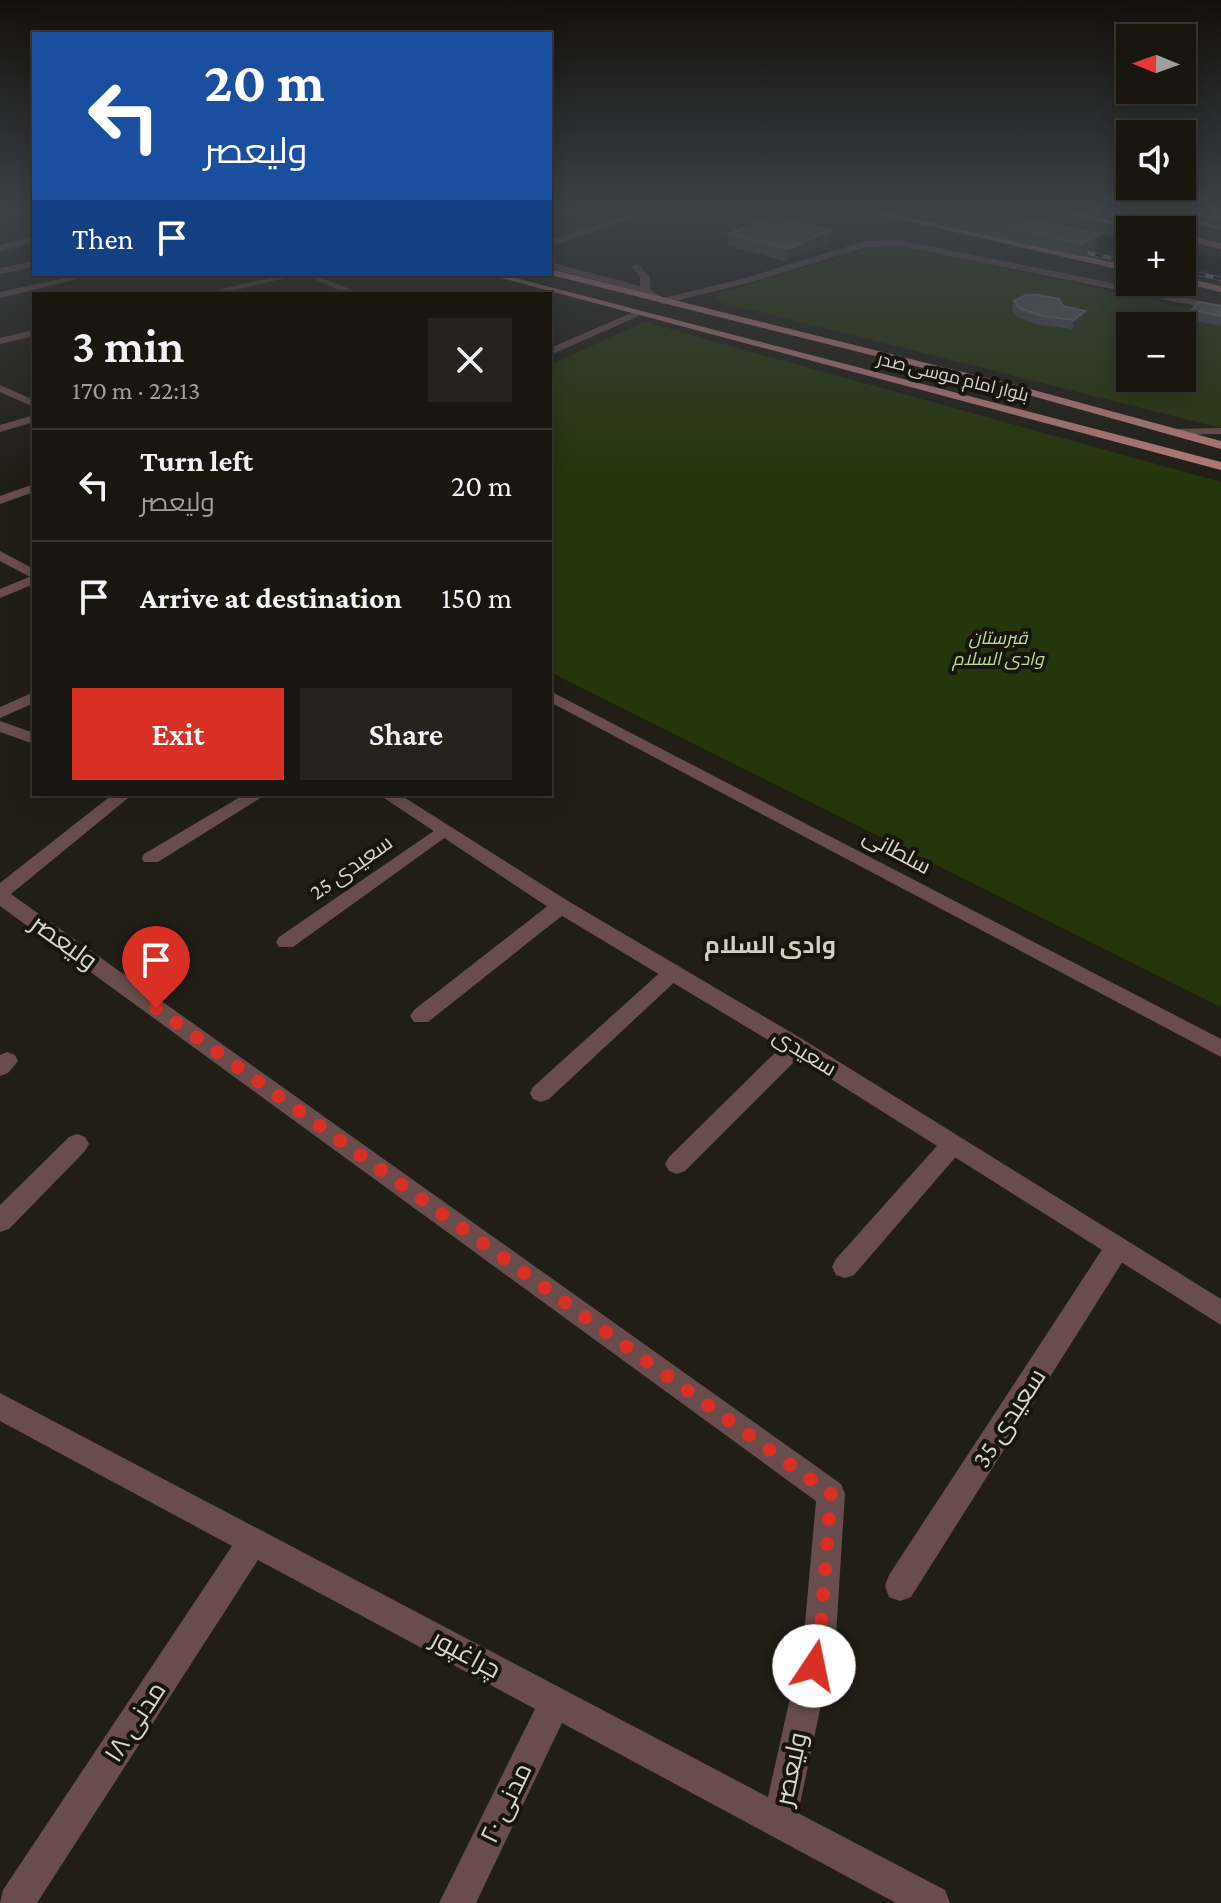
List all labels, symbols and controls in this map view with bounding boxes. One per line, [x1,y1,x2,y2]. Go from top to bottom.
north arrow [1116,24,1196,104]
map controls [1116,24,1196,392]
text: 20 m [204,51,325,113]
icon: left [72,64,176,168]
button: sound [1116,120,1196,200]
text: ولیعصر [204,131,307,171]
icon: arrive [150,216,194,260]
button: + [1116,216,1196,296]
text: Then [72,222,134,255]
button: − [1116,312,1196,392]
button: close [428,318,512,402]
text: 3 min [72,319,184,372]
street label: بلوار امام موسی صدر [874,348,1031,407]
text: 170 m · 22:13 [72,376,200,405]
text: Turn left [140,444,253,477]
icon: left [72,463,116,507]
text: 20 m [451,469,512,502]
text: ولیعصر [140,488,215,517]
icon: arrive [72,575,116,619]
text: Arrive at destination [140,581,402,614]
text: 150 m [441,581,512,614]
park label: قبرستان وادی السلام [951,628,1045,671]
button: Exit [72,688,284,780]
button: Share [300,688,512,780]
street label: سلطانی [858,823,935,880]
street label: سعیدی 25 [305,829,397,905]
street label: ولیعصر [24,907,103,976]
pin [122,926,190,1008]
district label: وادی السلام [704,931,836,961]
icon: arrive [134,938,178,982]
street label: سعیدی [769,1023,841,1081]
street label: سعیدی 35 [966,1363,1052,1473]
street label: چراغپور [424,1623,506,1686]
position arrow [772,1624,856,1708]
street label: مدنی ۱۸ [98,1677,172,1768]
street label: ولیعصر [769,1729,813,1810]
street label: مدنی ۲۰ [474,1758,539,1848]

